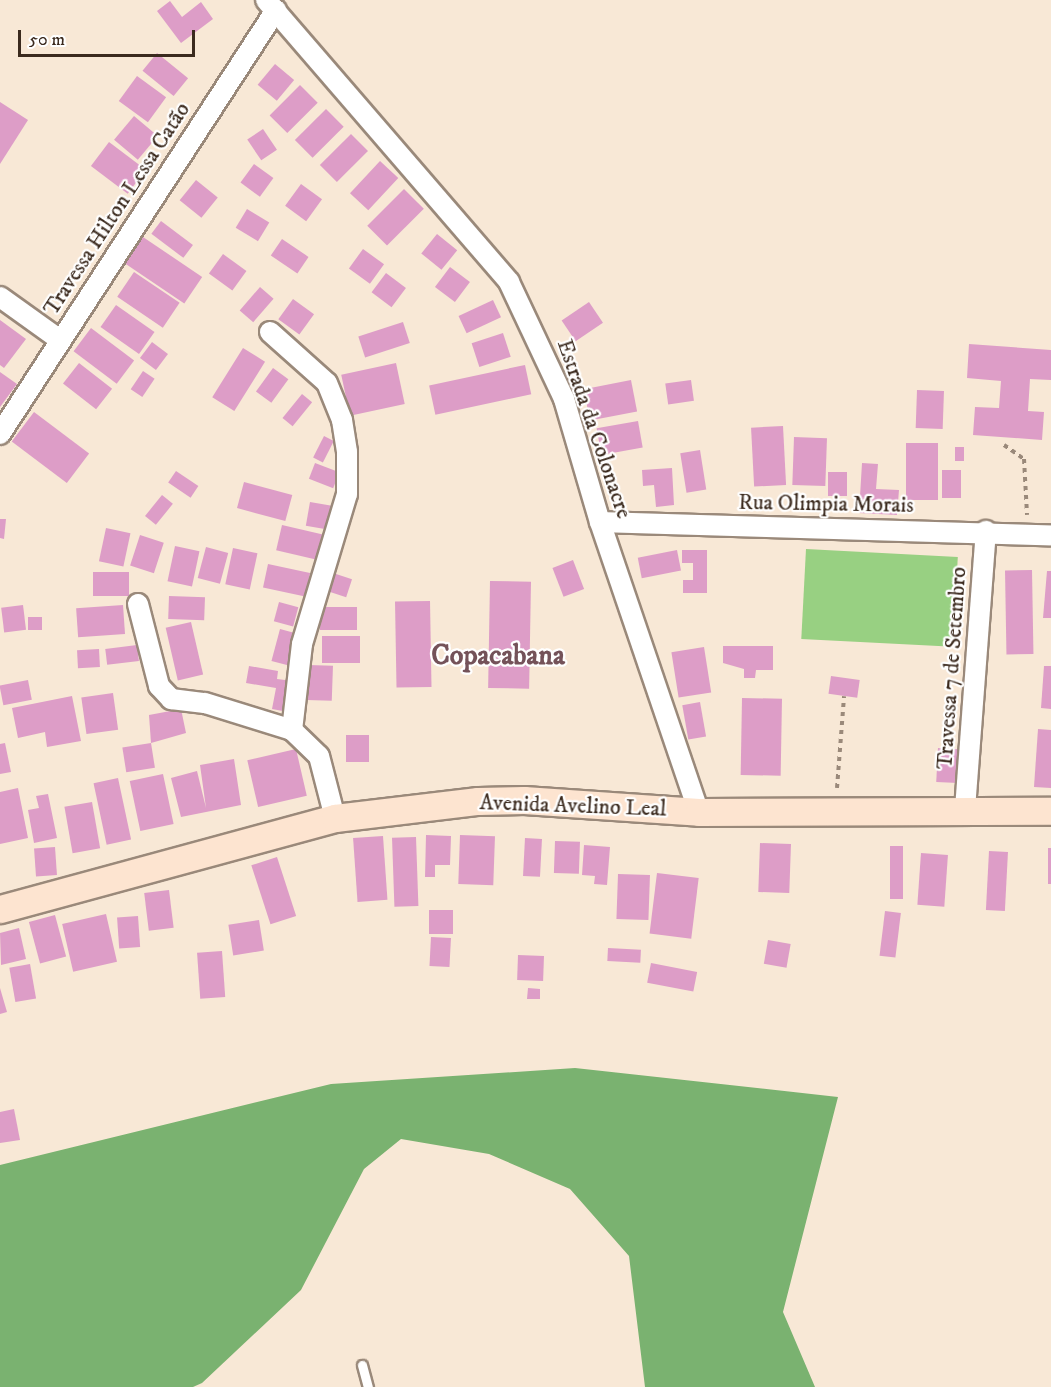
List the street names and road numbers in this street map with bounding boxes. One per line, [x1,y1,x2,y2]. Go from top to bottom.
street label: Travessa Hilton Lessa Catão [38,97,196,321]
street label: Estrada da Colonacre [551,336,637,522]
street label: Rua Olimpia Morais [738,489,914,519]
street label: Travessa 7 de Setembro [932,566,972,770]
street label: Avenida Avelino Leal [479,790,667,822]

